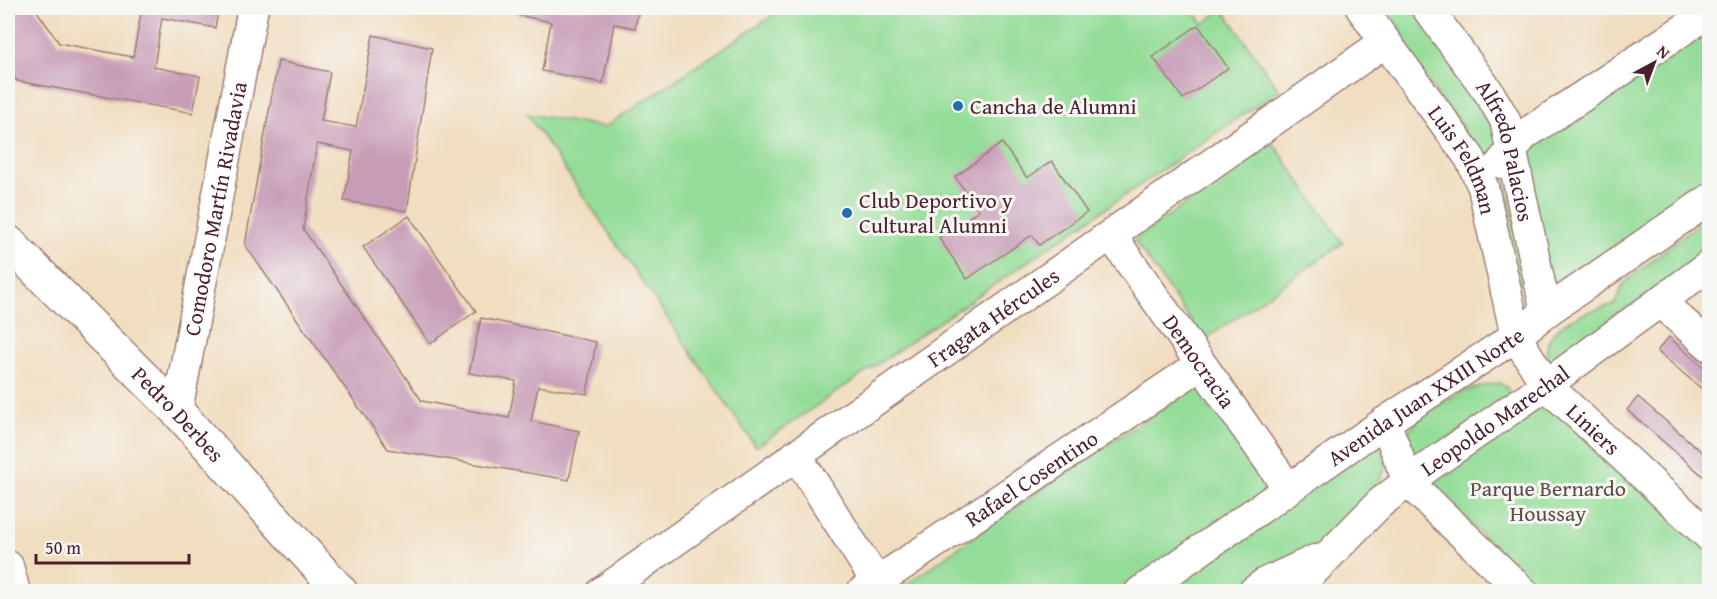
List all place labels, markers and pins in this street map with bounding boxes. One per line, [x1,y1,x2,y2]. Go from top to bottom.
place label: Cancha de Alumni [970,90,1137,122]
marker: Cancha de Alumni [951,99,965,113]
place label: Club Deportivo y Cultural Alumni [859,184,1013,241]
marker: Club Deportivo y Cultural Alumni [840,206,854,220]

